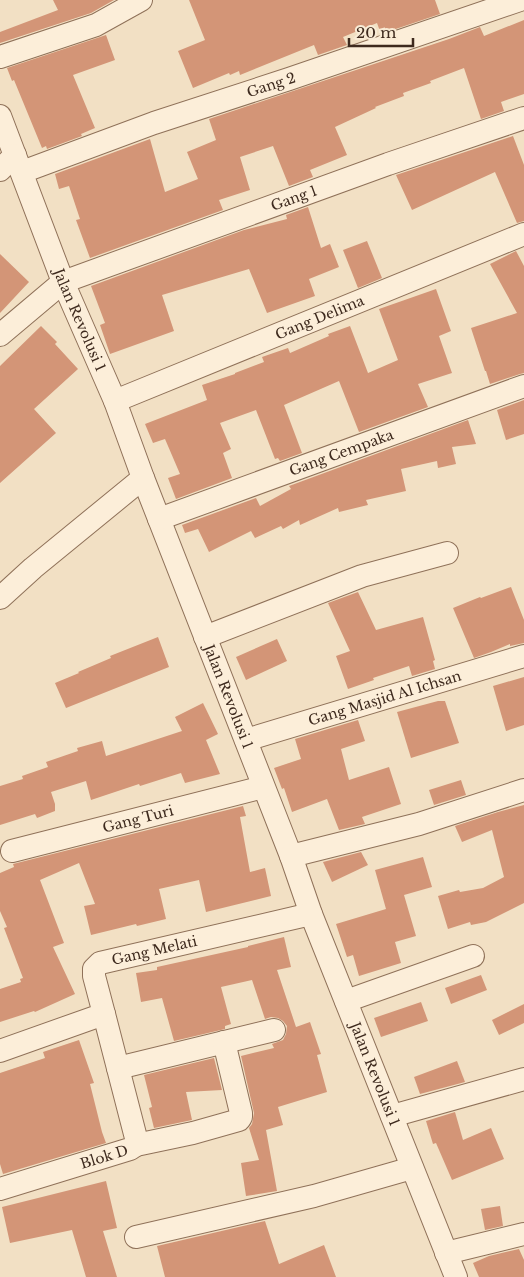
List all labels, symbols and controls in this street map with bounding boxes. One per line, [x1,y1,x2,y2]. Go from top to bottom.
scale bar [349,15,413,47]
text: 20 m [356,23,396,42]
street label: Gang 2 [244,68,298,101]
street label: Gang 1 [268,181,320,215]
street label: Jalan Revolusi 1 [49,264,110,374]
street label: Gang Delima [272,291,367,344]
street label: Gang Cempaka [287,425,396,480]
street label: Jalan Revolusi 1 [199,640,257,751]
street label: Gang Masjid Al Ichsan [306,666,464,730]
street label: Gang Turi [101,801,176,837]
street label: Gang Melati [110,932,199,969]
street label: Jalan Revolusi 1 [345,1018,404,1129]
street label: Blok D [78,1141,130,1173]

